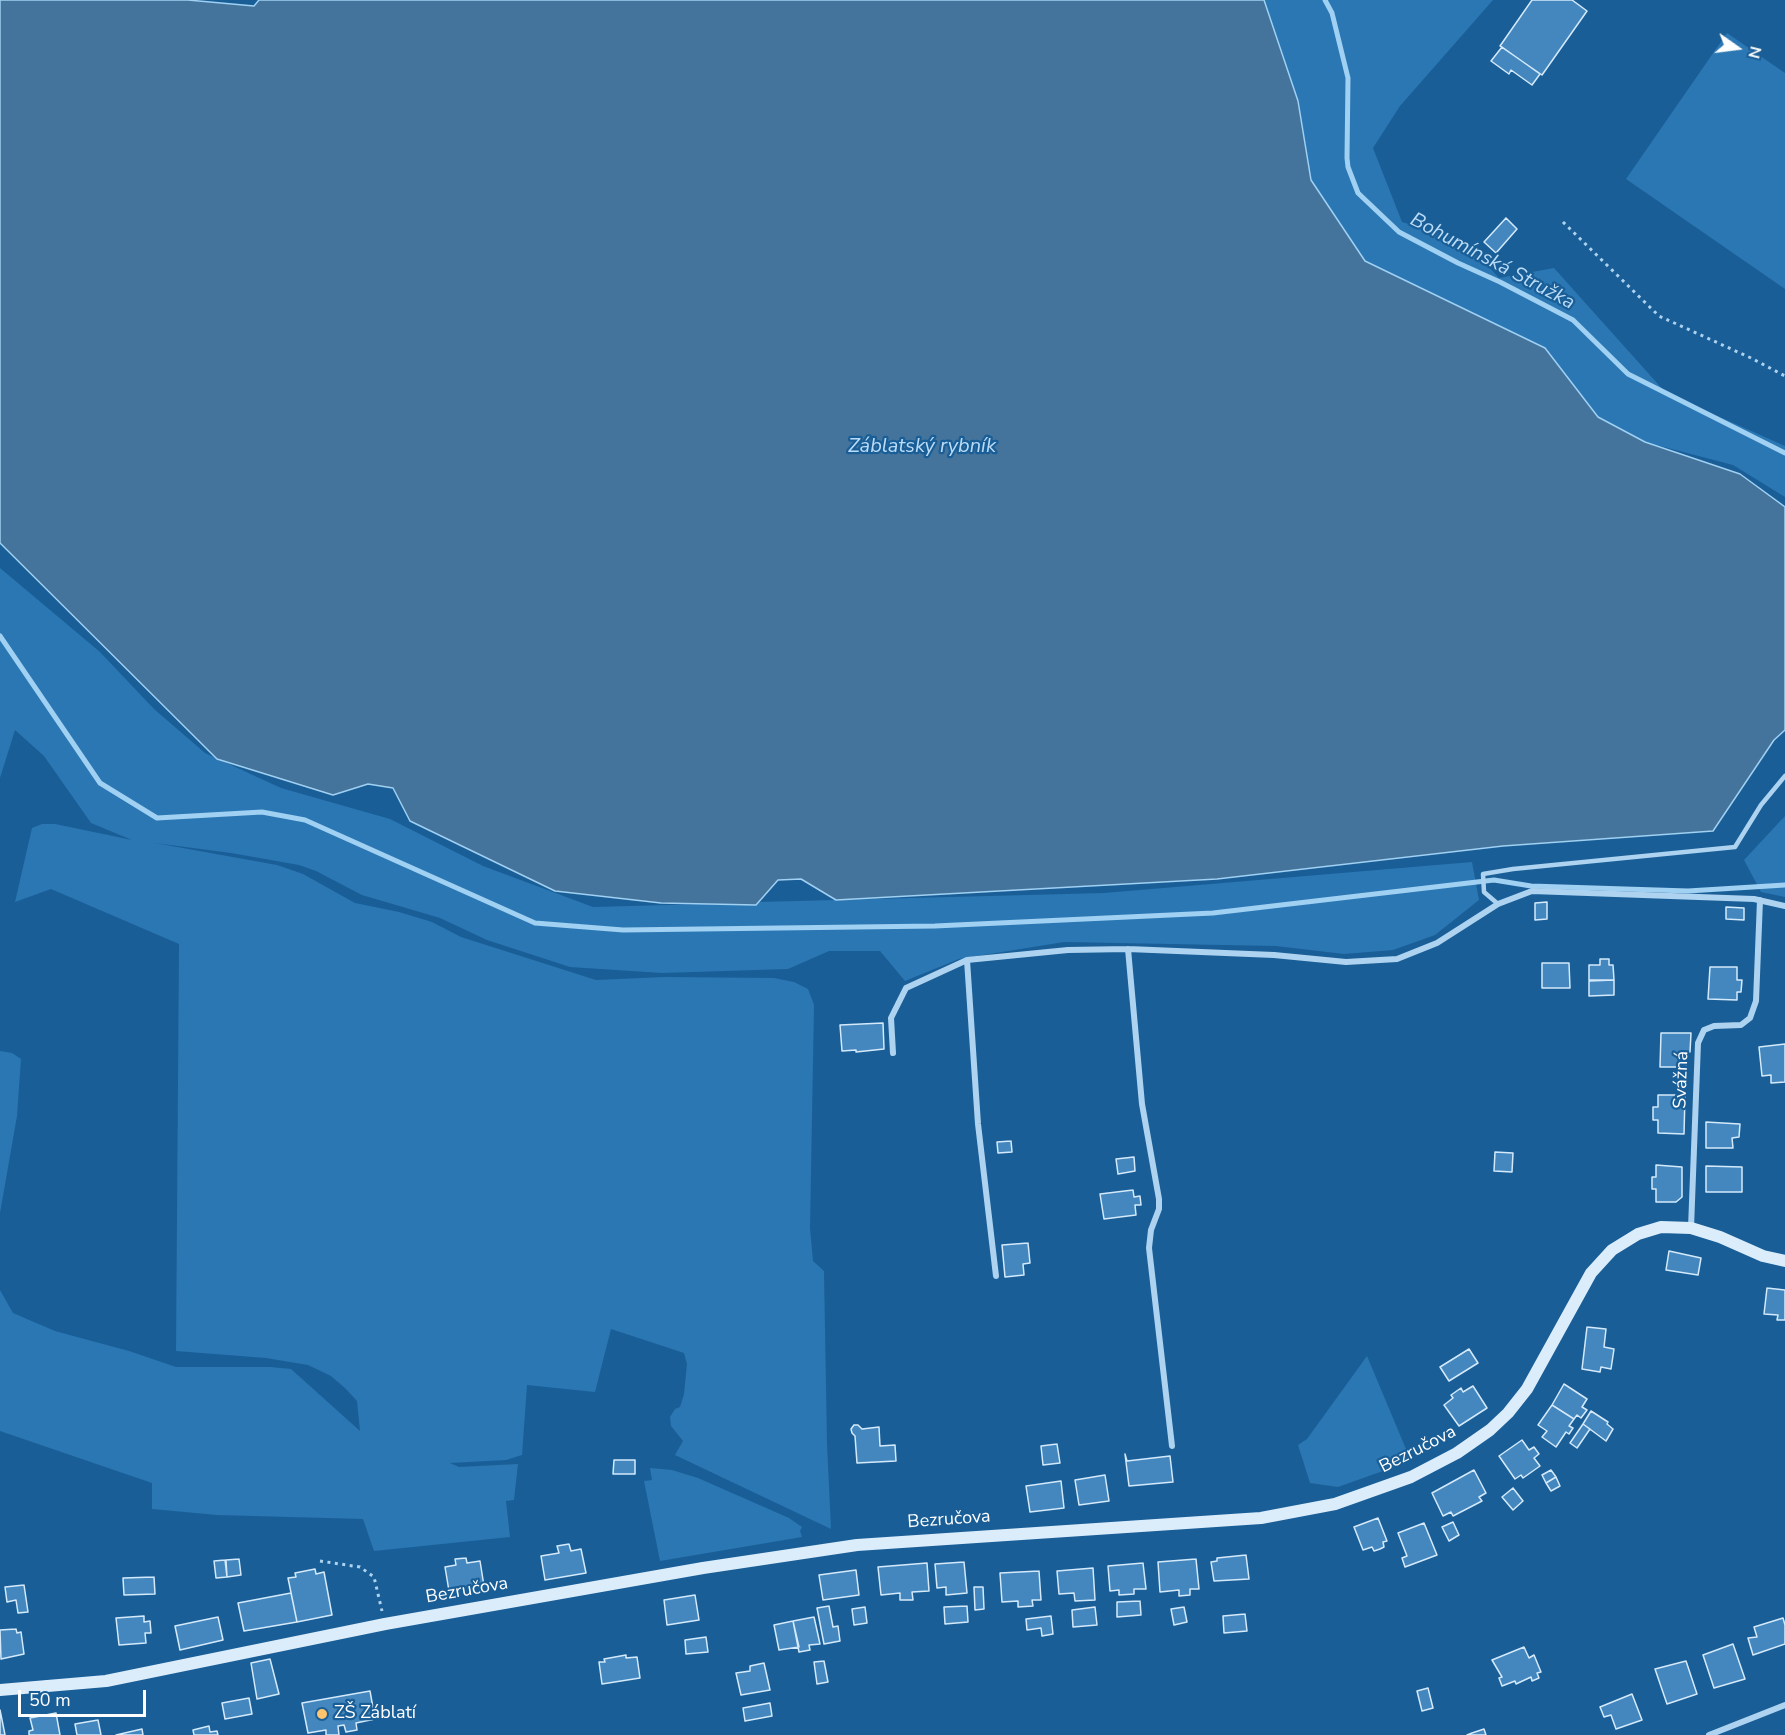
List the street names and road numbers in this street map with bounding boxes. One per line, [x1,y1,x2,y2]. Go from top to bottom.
street label: Svážná [1670,1051,1694,1109]
street label: Bezručova [1376,1421,1460,1479]
street label: Bezručova [907,1506,991,1534]
street label: Bezručova [424,1573,510,1609]

